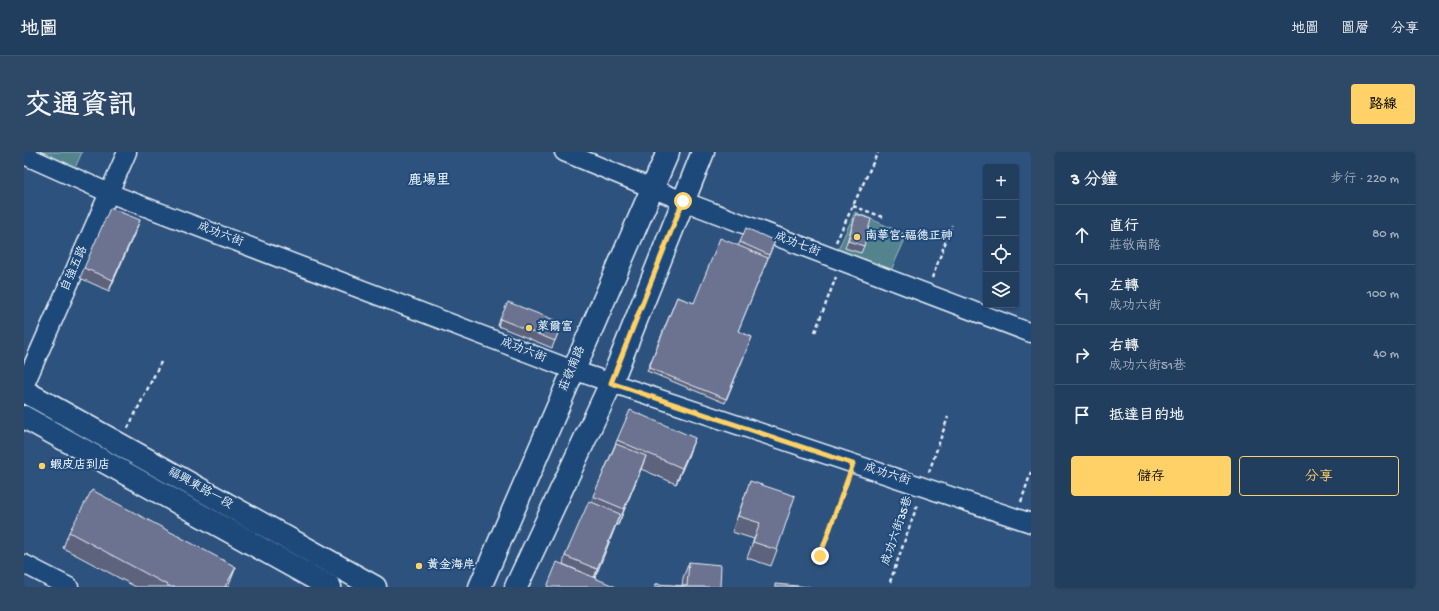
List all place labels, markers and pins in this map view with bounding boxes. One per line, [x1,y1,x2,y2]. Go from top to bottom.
place label: 南華宮-福德正神 [865,228,953,244]
marker: 南華宮-福德正神 [852,232,862,242]
place label: 萊爾富 [537,320,573,335]
marker: 萊爾富 [524,323,534,333]
place label: 蝦皮店到店 [50,458,110,473]
marker: 蝦皮店到店 [37,461,47,471]
place label: 黄金海岸 [427,558,475,573]
marker: 黄金海岸 [414,561,424,571]

